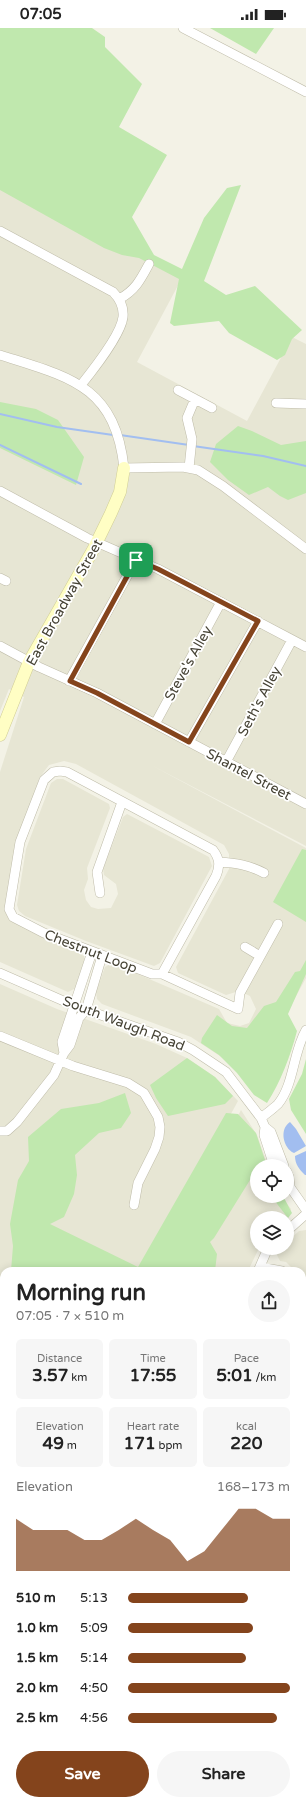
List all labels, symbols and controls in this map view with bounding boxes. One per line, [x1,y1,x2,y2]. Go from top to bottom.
text: 07:05 [20,5,62,23]
street label: East Broadway Street [23,535,107,669]
pin [119,543,153,577]
icon: arrive [125,549,147,571]
street label: Steve's Alley [161,622,216,704]
street label: Seth's Alley [234,663,285,739]
street label: Shantel Street [203,745,295,804]
street label: Chestnut Loop [42,926,140,977]
street label: South Waugh Road [60,992,187,1055]
map controls [250,1159,294,1255]
button: locate [250,1159,294,1203]
button: layers [250,1211,294,1255]
text: Morning run [16,1280,146,1306]
button: share [248,1280,290,1322]
text: 07:05 · 7 × 510 m [16,1308,124,1324]
text: Distance [37,1352,82,1365]
text: Time [140,1352,166,1365]
text: Pace [234,1352,259,1365]
text: 3.57 [32,1365,68,1386]
text: 17:55 [129,1365,177,1386]
text: 5:01 [216,1365,253,1386]
text: km [68,1371,87,1384]
text: /km [253,1371,276,1384]
text: Elevation [36,1420,84,1433]
text: Heart rate [127,1420,179,1433]
text: kcal [236,1420,257,1433]
text: 49 [43,1433,64,1454]
text: 171 [124,1433,156,1454]
text: 220 [230,1433,262,1454]
text: m [64,1439,77,1452]
text: bpm [156,1439,182,1452]
text: Elevation [16,1479,73,1495]
text: 168–173 m [217,1479,290,1495]
text: 510 m [16,1590,56,1606]
text: 5:13 [80,1590,108,1606]
text: 1.0 km [16,1620,58,1636]
text: 5:09 [80,1620,108,1636]
text: 1.5 km [16,1650,58,1666]
text: 5:14 [80,1650,108,1666]
text: 2.0 km [16,1680,58,1696]
text: 4:50 [80,1680,108,1696]
text: 2.5 km [16,1710,58,1726]
text: 4:56 [80,1710,108,1726]
button: Save [16,1751,149,1797]
button: Share [157,1751,290,1797]

